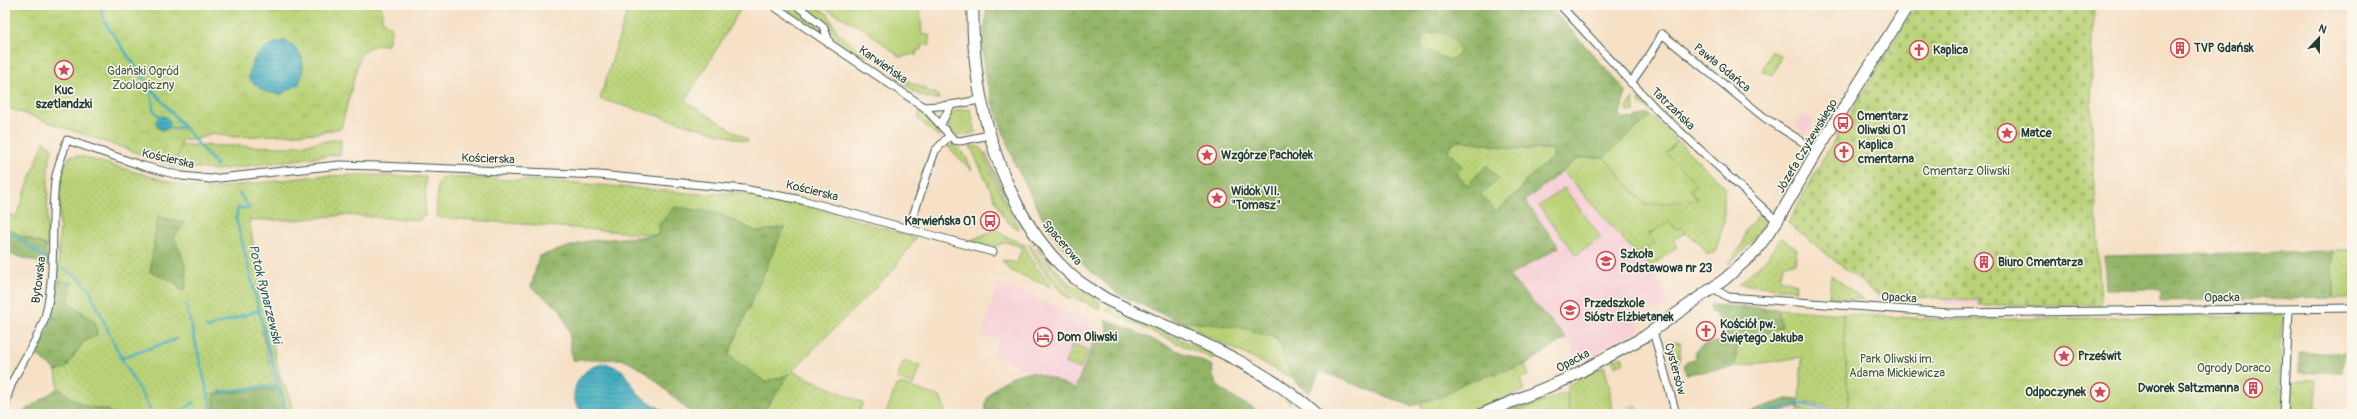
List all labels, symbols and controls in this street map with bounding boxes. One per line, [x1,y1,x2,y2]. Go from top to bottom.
north arrow [2299,18,2339,58]
text: N [2317,22,2329,37]
building icon: TVP Gdańsk [2169,37,2191,59]
church icon: Kaplica [1908,39,1930,61]
street label: Pawła Gdańca [1690,40,1754,96]
place label: TVP Gdańsk [2193,41,2255,56]
street label: Karwieńska [856,43,911,87]
place label: Kaplica [1933,43,1969,58]
place icon: Kuc szetlandzki [53,59,75,81]
park label: Gdański Ogród Zoologiczny [107,64,179,93]
place label: Kuc szetlandzki [36,83,92,112]
street label: Tatrzańska [1648,85,1698,134]
street label: Józefa Czyżewskiego [1773,96,1841,196]
place label: Cmentarz Oliwski 01 [1857,109,1909,138]
bus stop icon: Cmentarz Oliwski 01 [1832,112,1854,134]
place icon: Matce [1996,122,2018,144]
place label: Matce [2021,126,2053,141]
place label: Kaplica cmentarna [1857,138,1915,167]
church icon: Kaplica cmentarna [1833,141,1855,163]
place icon: Wzgórze Pachołek [1196,144,1218,166]
street label: Kościerska [140,146,196,172]
place label: Wzgórze Pachołek [1221,148,1314,163]
street label: Kościerska [461,151,515,167]
park label: Cmentarz Oliwski [1922,164,2010,179]
street label: Kościerska [784,177,840,205]
place label: Widok VII. "Tomasz" [1231,184,1281,213]
place icon: Widok VII. "Tomasz" [1206,187,1228,209]
bus stop icon: Karwieńska 01 [979,210,1001,232]
place label: Karwieńska 01 [904,214,976,229]
street label: Spacerowa [1039,217,1085,269]
water label: Potok Rynarzewski [245,243,286,348]
place label: Szkoła Podstawowa nr 23 [1620,247,1712,276]
school or university icon: Szkoła Podstawowa nr 23 [1595,250,1617,272]
building icon: Biuro Cmentarza [1973,251,1995,273]
street label: Bytowska [29,255,49,304]
place label: Biuro Cmentarza [1998,255,2083,270]
street label: Opacka [1881,290,1918,306]
street label: Opacka [2204,290,2240,306]
place label: Przedszkole Sióstr Elżbietanek [1584,296,1675,325]
school or university icon: Przedszkole Sióstr Elżbietanek [1559,299,1581,321]
place label: Kościół pw. Świętego Jakuba [1720,317,1804,346]
church icon: Kościół pw. Świętego Jakuba [1695,320,1717,342]
hotel icon: Dom Oliwski [1032,326,1054,348]
place label: Dom Oliwski [1057,330,1117,345]
street label: Cystersów [1661,341,1689,397]
place icon: Prześwit [2053,345,2075,367]
street label: Opacka [1554,346,1593,376]
place label: Prześwit [2078,349,2122,364]
park label: Park Oliwski im. Adama Mickiewicza [1849,352,1946,381]
park label: Ogrody Doraco [2197,361,2272,376]
building icon: Dworek Saltzmanna [2242,377,2264,399]
place icon: Odpoczynek [2089,381,2111,403]
place label: Dworek Saltzmanna [2138,381,2239,396]
place label: Odpoczynek [2025,385,2087,400]

